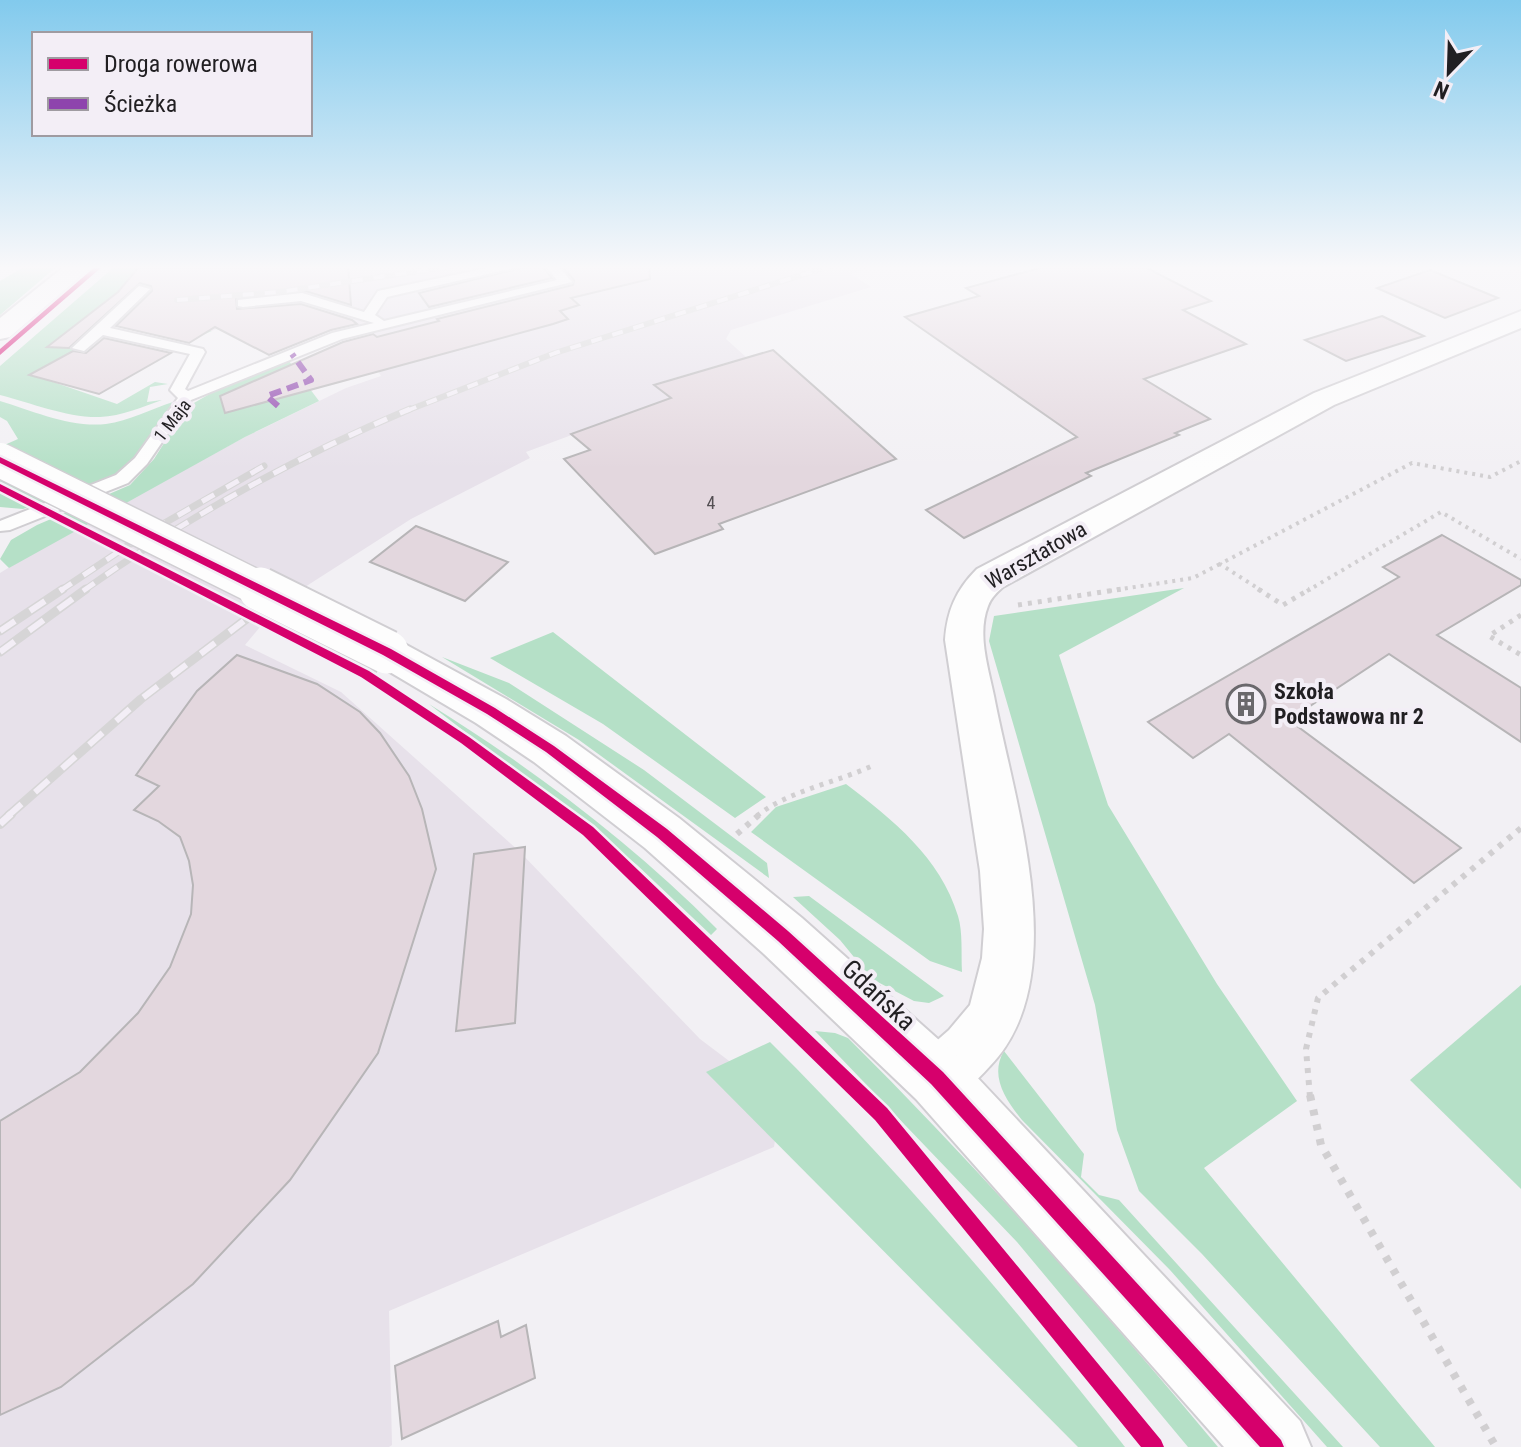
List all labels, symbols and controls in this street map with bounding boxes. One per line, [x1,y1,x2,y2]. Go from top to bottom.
legend [32,32,312,136]
north arrow [1409,32,1489,112]
text: Droga rowerowa [104,50,258,78]
text: N [1430,76,1452,104]
text: Ścieżka [104,90,177,118]
street label: 1 Maja [149,395,195,445]
house number: 4 [707,492,716,513]
street label: Warsztatowa [981,516,1091,594]
place label: Szkoła Podstawowa nr 2 [1274,679,1424,729]
building icon: Szkoła Podstawowa nr 2 [1225,683,1267,725]
street label: Gdańska [836,954,922,1036]

